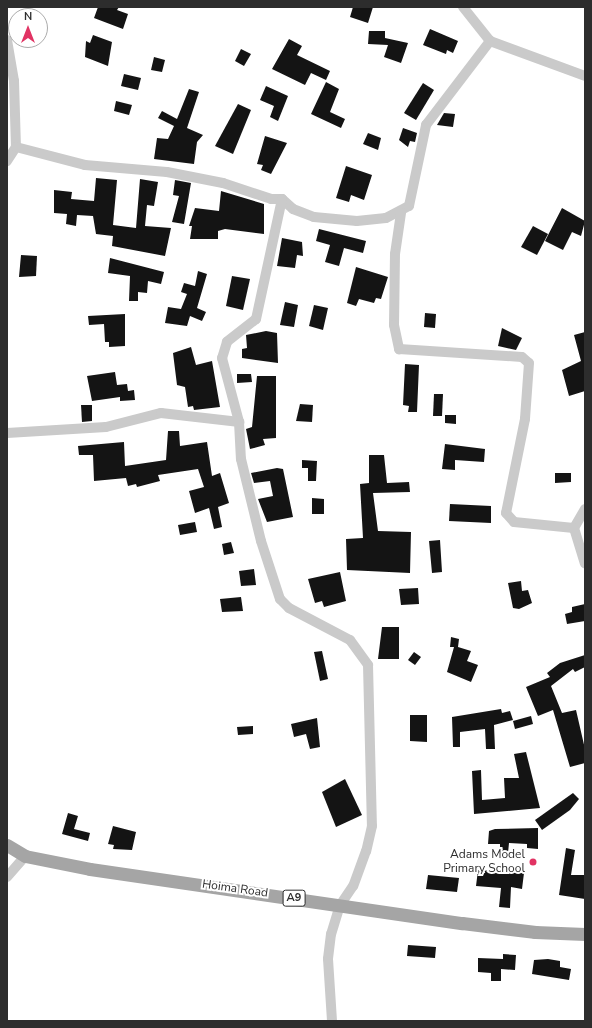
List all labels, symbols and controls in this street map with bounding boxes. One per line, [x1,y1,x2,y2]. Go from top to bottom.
north arrow [8,8,48,48]
text: N [24,9,32,24]
place label: Adams Model Primary School [443,848,525,876]
marker: Adams Model Primary School [528,857,538,867]
street label: Hoima Road [201,877,269,901]
road number: A9 [282,889,306,907]

